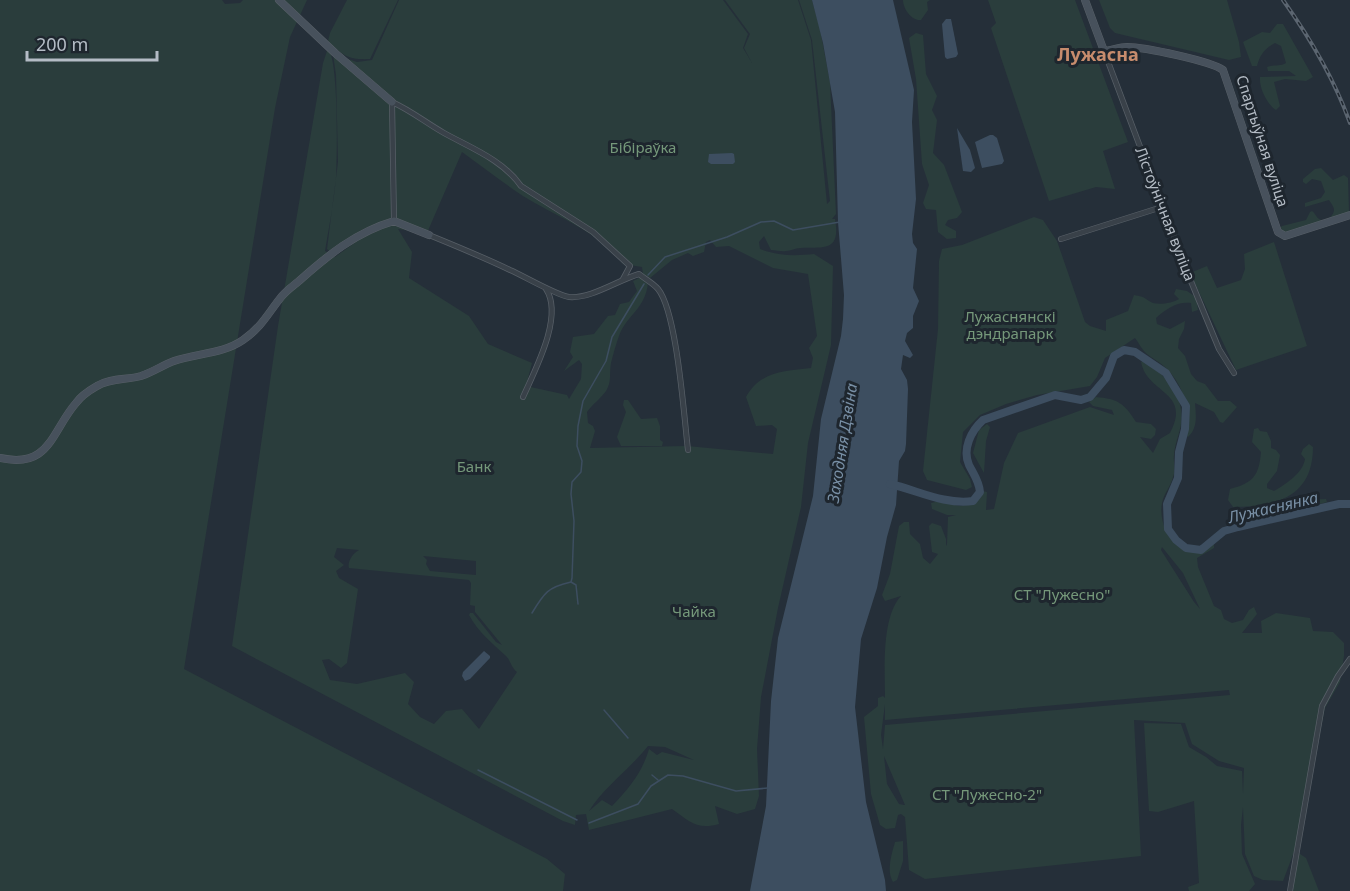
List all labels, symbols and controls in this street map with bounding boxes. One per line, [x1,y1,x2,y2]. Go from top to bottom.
scale bar [27,24,158,62]
text: 200 m [36,32,88,56]
district label: Лужасна [1057,42,1139,66]
street label: Спартыўная вуліца [1232,72,1294,209]
park label: Бібіраўка [610,137,676,157]
street label: Лістоўнічная вуліца [1131,144,1201,284]
park label: Лужаснянскі дэндрапарк [964,306,1056,343]
water label: Заходняя Дзвіна [822,382,862,505]
park label: Банк [457,456,491,476]
water label: Лужаснянка [1225,486,1320,528]
park label: СТ "Лужесно" [1014,584,1110,604]
park label: Чайка [672,601,716,621]
park label: СТ "Лужесно-2" [932,784,1042,804]

